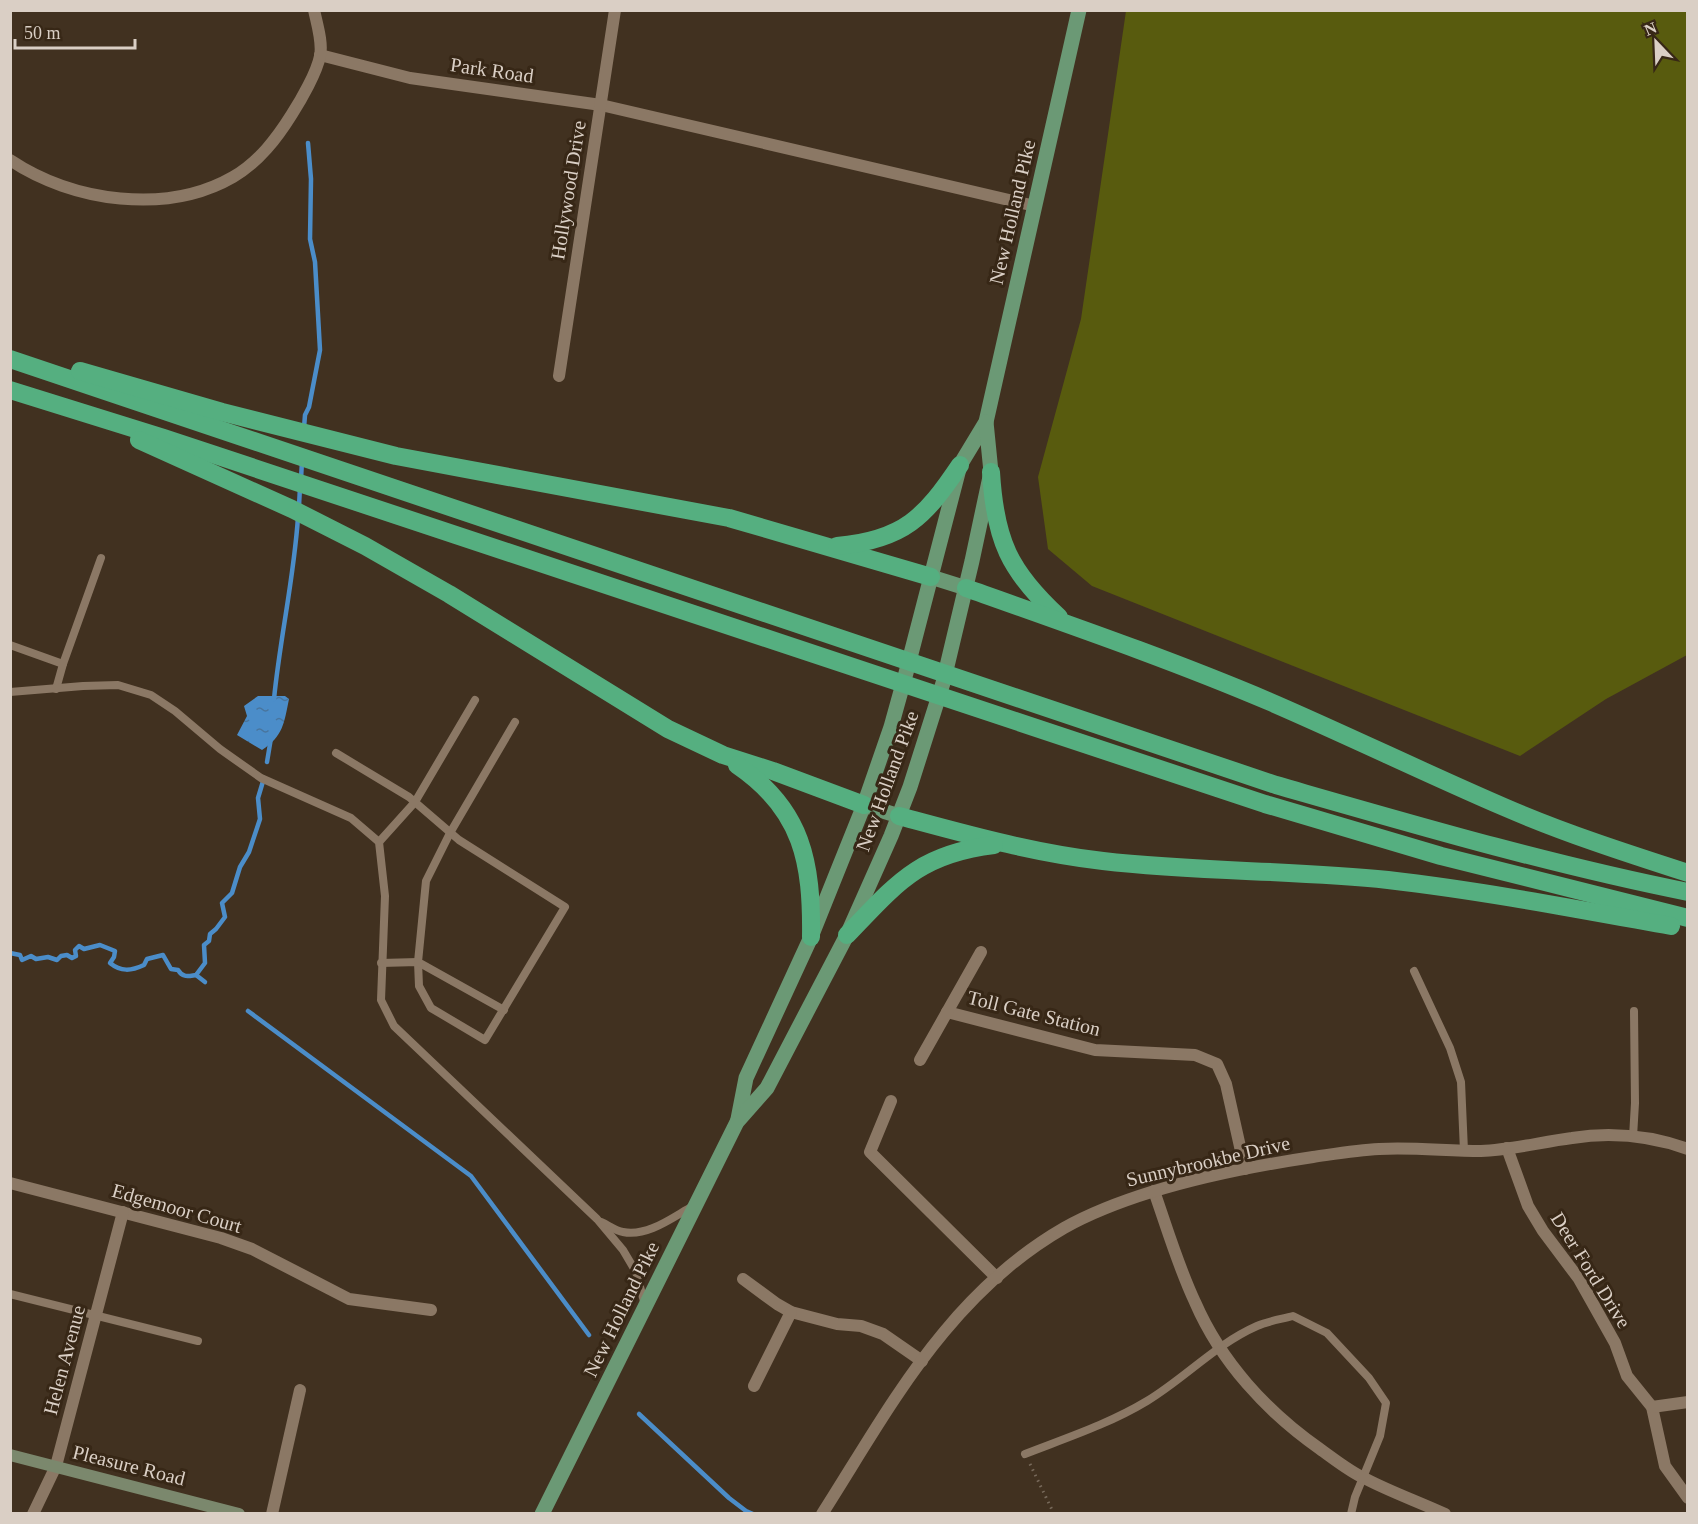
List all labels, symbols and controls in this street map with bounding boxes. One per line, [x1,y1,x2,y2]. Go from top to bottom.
scale bar [15,12,135,50]
north arrow [1626,12,1686,72]
text: N [1642,18,1659,39]
text: 50 m [24,23,61,43]
street label: Park Road [449,53,535,87]
street label: Hollywood Drive [546,119,591,261]
street label: New Holland Pike [985,137,1039,286]
street label: New Holland Pike [851,708,923,854]
street label: Toll Gate Station [965,986,1103,1040]
street label: Sunnybrookbe Drive [1124,1131,1292,1191]
street label: Edgemoor Court [109,1179,245,1238]
street label: Deer Ford Drive [1547,1208,1635,1332]
street label: New Holland Pike [579,1238,663,1380]
street label: Helen Avenue [39,1303,89,1417]
street label: Pleasure Road [71,1440,187,1490]

